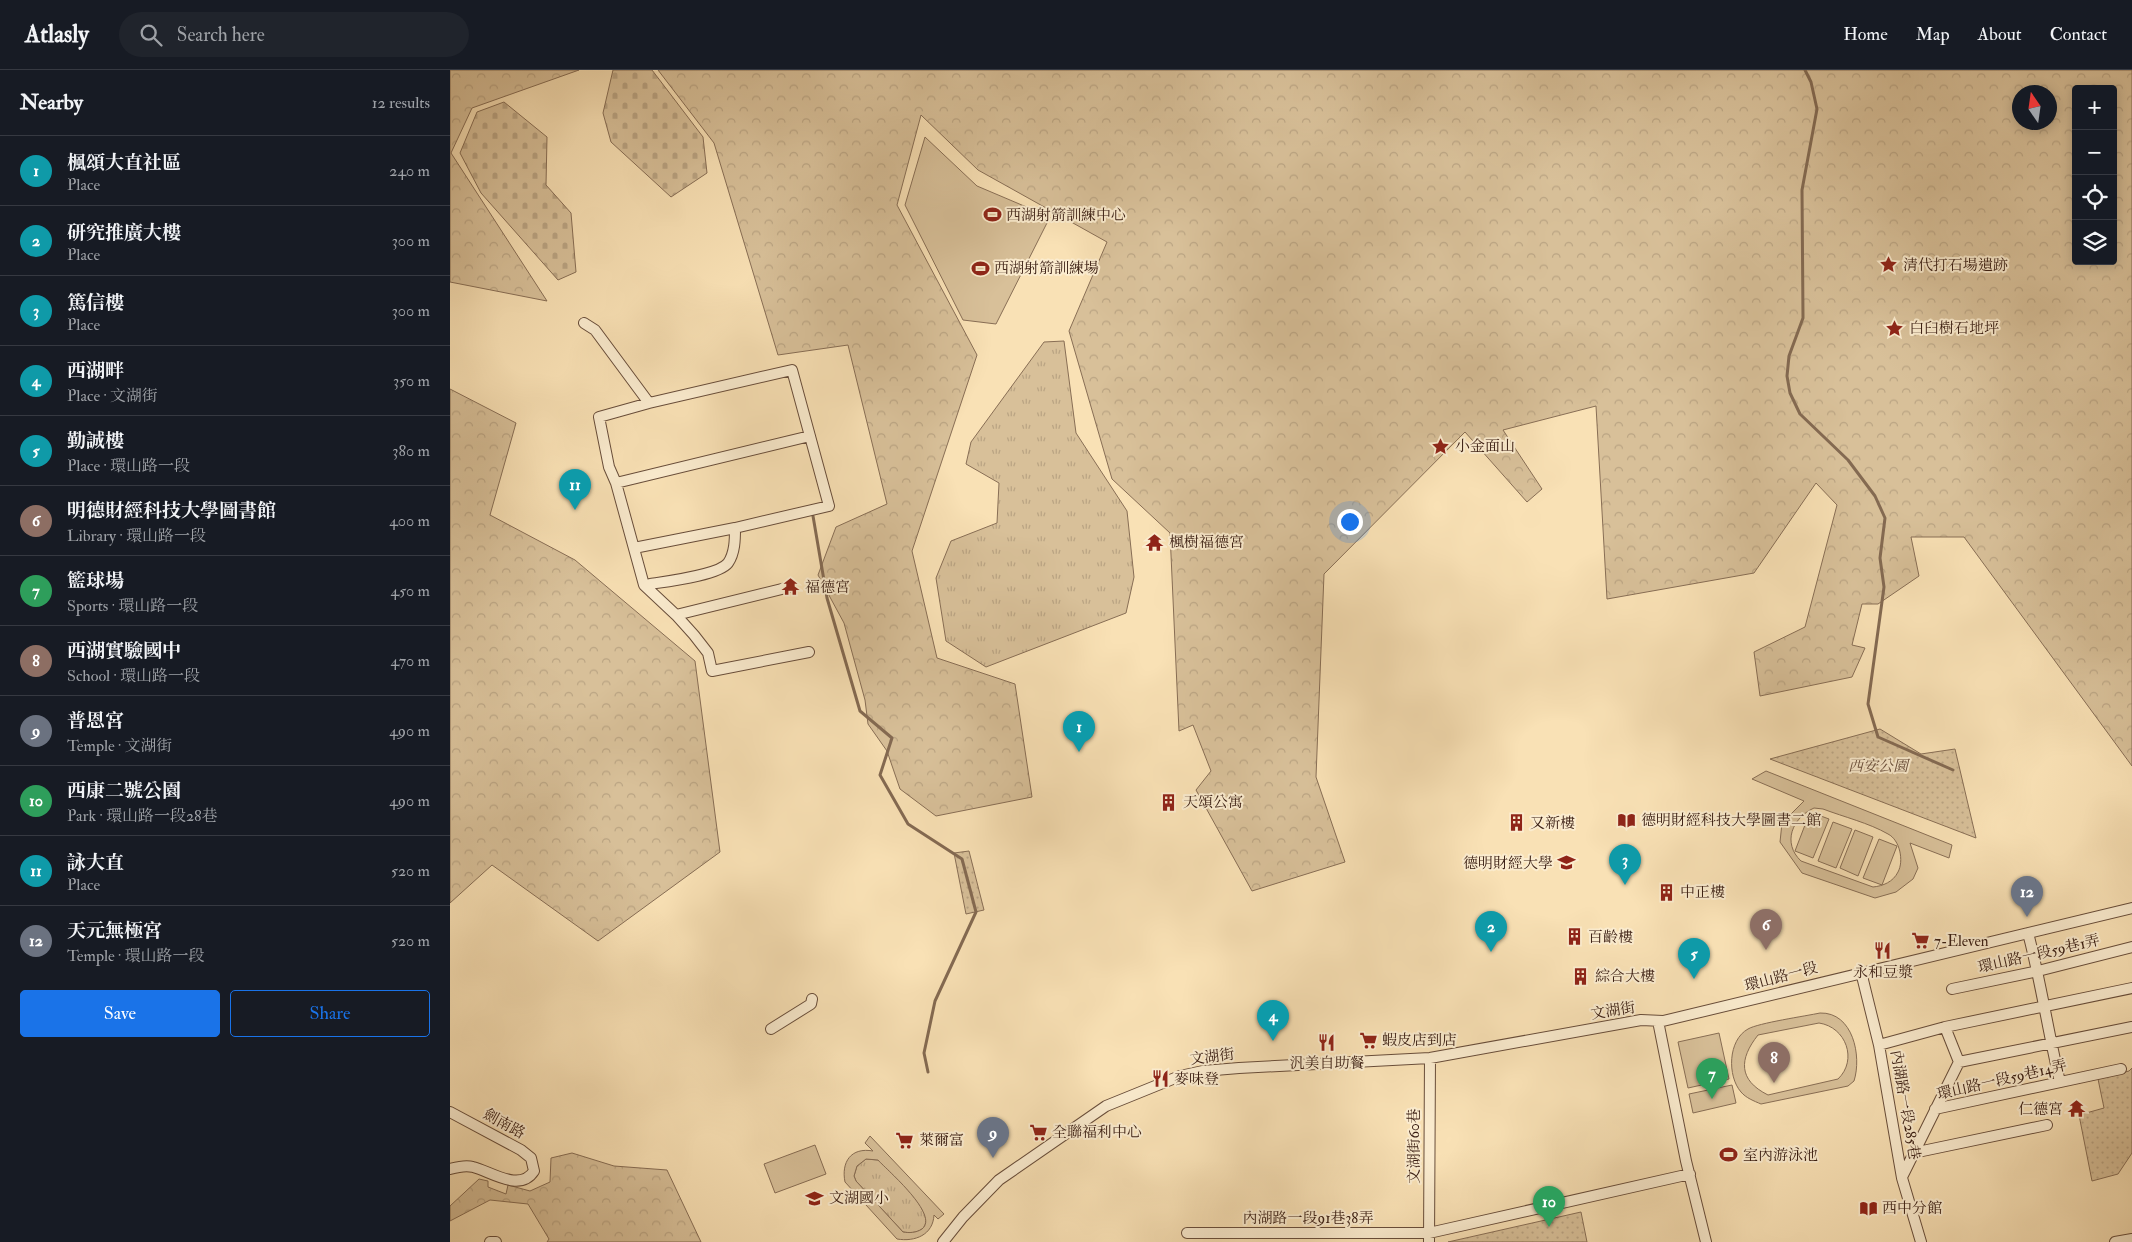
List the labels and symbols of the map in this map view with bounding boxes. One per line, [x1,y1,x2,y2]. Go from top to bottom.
north arrow [2012,85,2057,130]
sports icon: 西湖射箭訓練中心 [982,205,1002,225]
place label: 西湖射箭訓練中心 [1006,206,1126,225]
place icon: 清代打石場遺跡 [1879,255,1899,275]
place label: 清代打石場遺跡 [1903,256,2008,275]
sports icon: 西湖射箭訓練場 [970,258,990,278]
place label: 西湖射箭訓練場 [994,259,1099,278]
place icon: 白臼樹石地坪 [1885,318,1905,338]
place label: 白臼樹石地坪 [1909,319,1999,338]
place icon: 小金面山 [1431,436,1451,456]
place label: 小金面山 [1455,437,1515,456]
pin: 11 [559,469,591,510]
your location [1337,509,1363,535]
temple icon: 楓樹福德宮 [1145,532,1165,552]
place label: 楓樹福德宮 [1169,533,1244,552]
temple icon: 福德宮 [781,577,801,597]
place label: 福德宮 [805,578,850,597]
pin: 1 [1063,711,1095,752]
park label: 西安公園 [1848,757,1910,776]
building icon: 天頌公寓 [1159,792,1179,812]
place label: 天頌公寓 [1183,793,1243,812]
library icon: 德明財經科技大學圖書二館 [1617,810,1637,830]
place label: 德明財經科技大學圖書二館 [1641,811,1821,830]
building icon: 又新樓 [1506,813,1526,833]
place label: 又新樓 [1530,814,1575,833]
pin: 3 [1609,844,1641,885]
school or university icon: 德明財經大學 [1557,853,1577,873]
place label: 德明財經大學 [1463,854,1553,873]
pin: 12 [2011,876,2043,917]
building icon: 中正樓 [1656,882,1676,902]
place label: 中正樓 [1680,883,1725,902]
pin: 6 [1750,909,1782,950]
pin: 2 [1475,911,1507,952]
building icon: 百齡樓 [1564,927,1584,947]
place label: 百齡樓 [1588,928,1633,947]
supermarket icon: 7-Eleven [1910,931,1930,951]
street label: 環山路一段59巷1弄 [1976,931,2102,977]
place label: 7-Eleven [1934,932,1989,951]
pin: 5 [1678,938,1710,979]
restaurant icon: 永和豆漿 [1873,941,1893,961]
street label: 環山路一段 [1742,958,1820,996]
place label: 永和豆漿 [1853,963,1913,982]
building icon: 綜合大樓 [1571,966,1591,986]
place label: 綜合大樓 [1595,967,1655,986]
street label: 文湖街 [1589,998,1637,1024]
pin: 4 [1257,1000,1289,1041]
supermarket icon: 蝦皮店到店 [1358,1030,1378,1050]
place label: 蝦皮店到店 [1382,1031,1457,1050]
restaurant icon: 汎美自助餐 [1317,1032,1337,1052]
pin: 8 [1758,1042,1790,1083]
street label: 文湖街 [1189,1045,1235,1069]
street label: 內湖路一段285巷 [1886,1049,1924,1161]
place label: 汎美自助餐 [1289,1054,1365,1073]
street label: 環山路一段59巷14弄 [1935,1056,2069,1104]
pin: 7 [1696,1058,1728,1099]
restaurant icon: 麥味登 [1150,1069,1170,1089]
place label: 麥味登 [1174,1070,1219,1089]
temple icon: 仁德宮 [2067,1099,2087,1119]
place label: 仁德宮 [2018,1100,2063,1119]
street label: 劍南路 [480,1105,528,1143]
street label: 文湖街60巷 [1405,1108,1424,1184]
pin: 9 [977,1117,1009,1158]
supermarket icon: 全聯福利中心 [1028,1122,1048,1142]
place label: 全聯福利中心 [1052,1123,1142,1142]
supermarket icon: 萊爾富 [895,1130,915,1150]
place label: 萊爾富 [919,1131,964,1150]
sports icon: 室內游泳池 [1719,1145,1739,1165]
place label: 室內游泳池 [1743,1146,1818,1165]
pin: 10 [1533,1186,1565,1227]
school or university icon: 文湖國小 [805,1188,825,1208]
place label: 文湖國小 [829,1189,889,1208]
library icon: 西中分館 [1858,1198,1878,1218]
place label: 西中分館 [1882,1199,1942,1218]
street label: 內湖路一段91巷38弄 [1243,1209,1373,1228]

